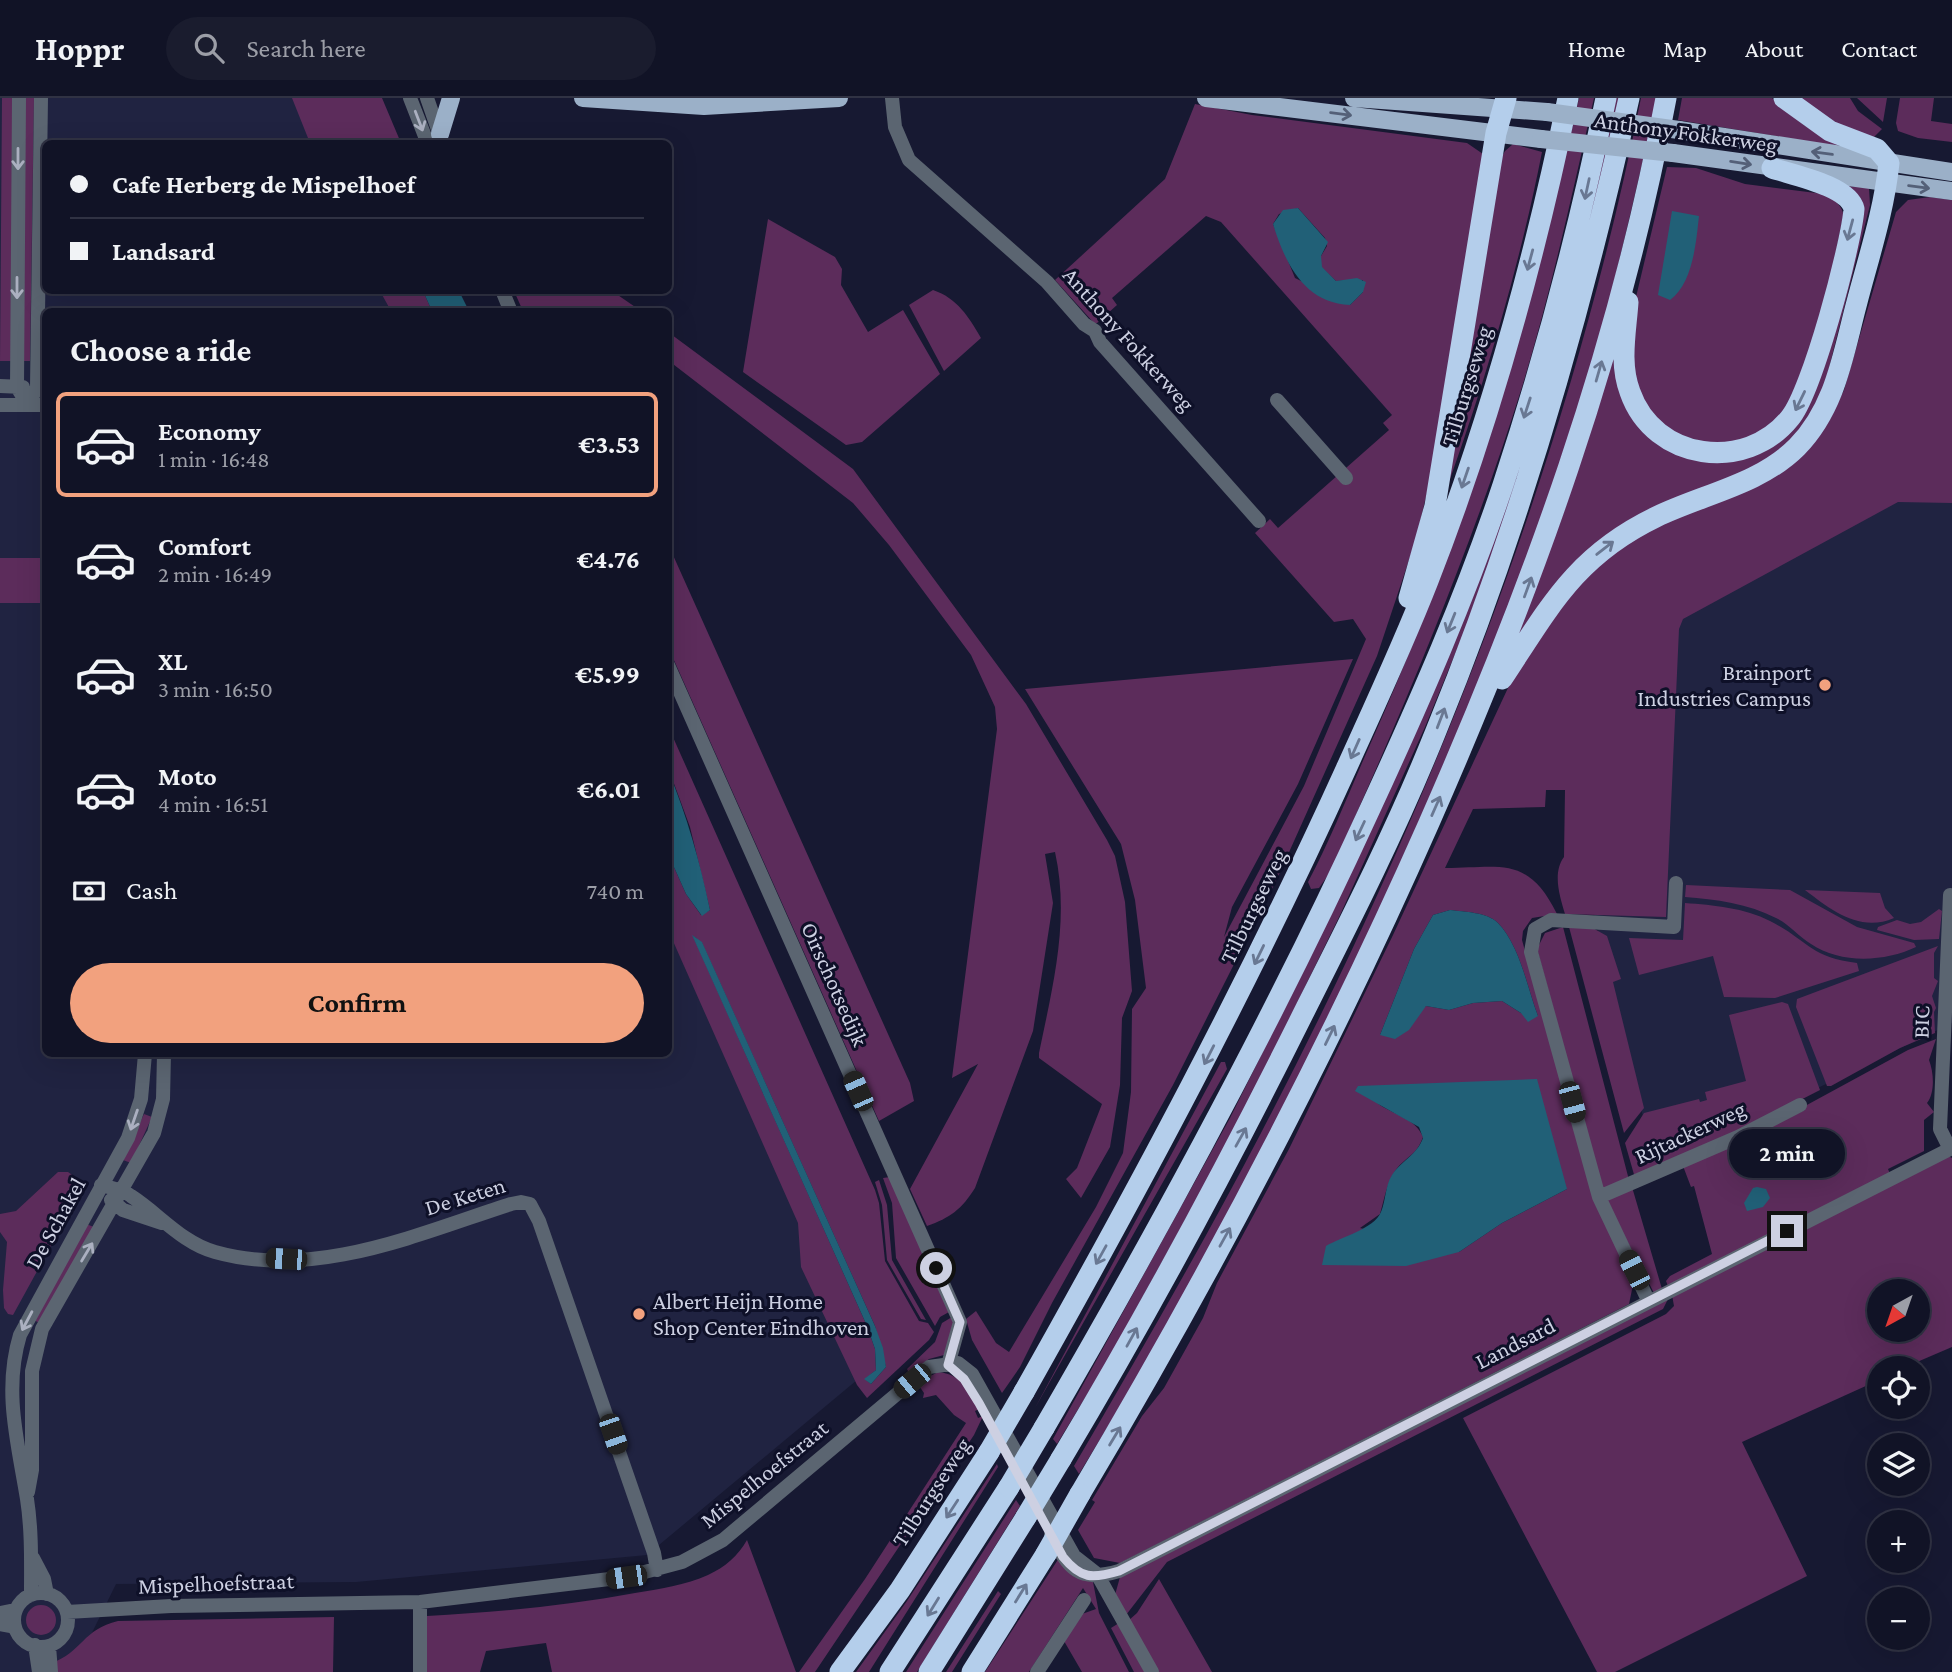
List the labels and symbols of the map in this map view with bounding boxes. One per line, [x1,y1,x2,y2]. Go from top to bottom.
street label: Anthony Fokkerweg [1593,106,1779,158]
one-way arrow [1329,107,1352,120]
one-way arrow [413,109,426,131]
one-way arrow [1811,146,1833,159]
one-way arrow [11,147,25,170]
one-way arrow [1729,157,1752,170]
one-way arrow [1580,177,1594,200]
one-way arrow [1908,181,1930,194]
one-way arrow [1843,218,1856,241]
one-way arrow [1523,248,1536,271]
street label: Anthony Fokkerweg [1058,262,1200,416]
one-way arrow [10,276,24,299]
street label: Tilburgseweg [1435,323,1497,449]
one-way arrow [1593,360,1606,383]
one-way arrow [1793,390,1806,411]
one-way arrow [1520,397,1533,419]
one-way arrow [1458,466,1470,488]
one-way arrow [1595,541,1613,556]
one-way arrow [1523,576,1535,598]
one-way arrow [1444,611,1457,633]
place label: Brainport Industries Campus [1637,659,1811,711]
marker: Brainport Industries Campus [1817,677,1833,693]
one-way arrow [1436,708,1449,730]
one-way arrow [1348,738,1361,759]
one-way arrow [1430,796,1443,817]
one-way arrow [1353,820,1366,841]
street label: Tilburgseweg [1214,844,1292,968]
street label: Oirschotsedijk [796,918,874,1050]
one-way arrow [1251,944,1265,965]
street label: BIC [1907,1005,1935,1039]
one-way arrow [1323,1025,1337,1046]
one-way arrow [1201,1044,1215,1065]
car [840,1068,877,1114]
car [1557,1079,1588,1125]
street label: Rijtackerweg [1631,1095,1749,1169]
one-way arrow [127,1109,139,1131]
one-way arrow [1235,1127,1248,1148]
callout: 2 min [1729,1130,1845,1178]
street label: De Keten [422,1171,508,1221]
street label: De Schakel [19,1173,91,1273]
route end [1771,1215,1803,1247]
one-way arrow [1219,1227,1233,1248]
one-way arrow [80,1242,94,1262]
one-way arrow [1094,1244,1107,1265]
car [265,1247,308,1271]
car [1616,1247,1653,1293]
route start [920,1252,952,1284]
north arrow [1867,1279,1930,1342]
place label: Albert Heijn Home Shop Center Eindhoven [653,1288,869,1340]
marker: Albert Heijn Home Shop Center Eindhoven [631,1306,647,1322]
one-way arrow [20,1310,33,1331]
street label: Landsard [1471,1312,1559,1374]
one-way arrow [1126,1327,1140,1348]
car [890,1359,935,1403]
car [597,1411,630,1457]
street label: Mispelhoefstraat [695,1415,833,1533]
one-way arrow [1108,1426,1122,1446]
street label: Tilburgseweg [886,1433,976,1551]
one-way arrow [945,1499,959,1518]
car [604,1564,649,1590]
street label: Mispelhoefstraat [137,1567,295,1599]
one-way arrow [1015,1584,1029,1604]
one-way arrow [926,1596,940,1616]

